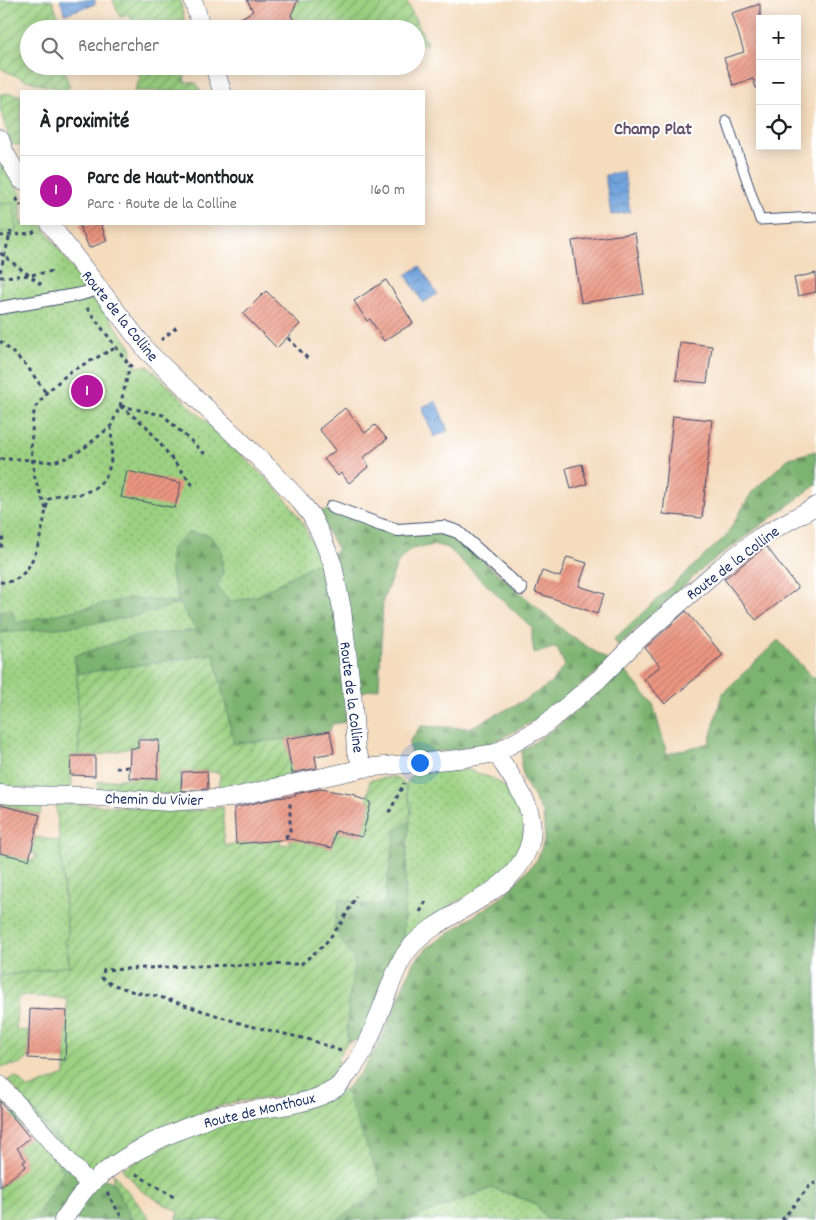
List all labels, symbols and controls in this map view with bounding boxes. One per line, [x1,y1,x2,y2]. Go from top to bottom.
map controls [756,15,801,150]
button: + [756,15,801,60]
search box [20,20,425,75]
icon: search [38,34,66,62]
text: Rechercher [78,34,159,61]
button: − [756,60,801,105]
button: locate [756,105,801,150]
text: À proximité [40,108,129,138]
district label: Champ Plat [614,118,692,143]
text: Parc de Haut-Monthoux [87,166,253,193]
text: 1 [54,179,58,202]
text: 160 m [370,179,405,202]
text: Parc · Route de la Colline [87,193,237,216]
street label: Route de la Colline [75,266,163,367]
pin: 1 [71,372,103,410]
street label: Route de la Colline [682,521,785,607]
street label: Route de la Colline [332,641,369,754]
your location [407,750,433,776]
street label: Chemin du Vivier [105,788,203,813]
street label: Route de Monthoux [202,1087,318,1135]

